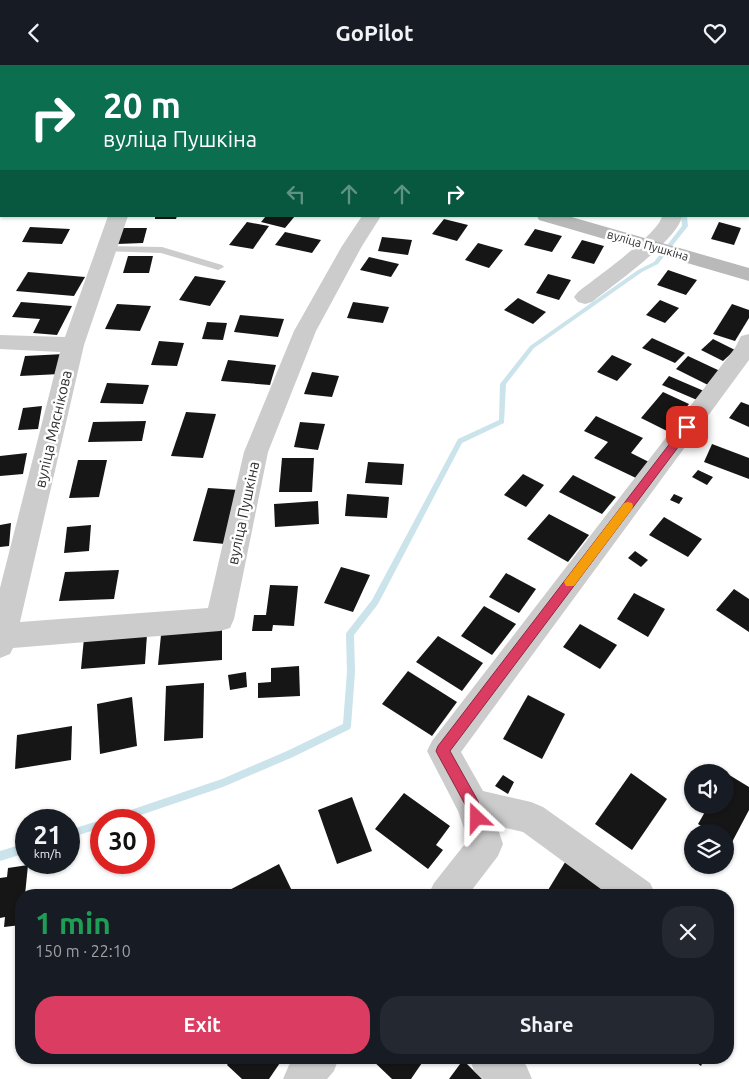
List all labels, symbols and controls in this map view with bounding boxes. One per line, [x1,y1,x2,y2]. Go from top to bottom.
icon: back [20,19,48,47]
icon: heart [701,19,729,47]
text: GoPilot [336,20,413,45]
icon: right [20,85,85,150]
text: 20 m [103,85,181,125]
text: вуліца Пушкіна [103,126,257,151]
icon: left [282,180,310,208]
icon: ahead [335,180,363,208]
icon: ahead [388,180,416,208]
icon: right [441,180,469,208]
street label: вуліца Пушкіна [606,227,690,263]
street label: вуліца Мяснікова [31,369,75,489]
pin [666,406,708,448]
icon: arrive [673,413,701,441]
street label: вуліца Пушкіна [224,460,262,566]
map controls [684,764,734,874]
button: sound [684,764,734,814]
position arrow [450,791,502,843]
speed limit sign: 30 [90,809,155,874]
text: 21 [33,821,62,849]
button: layers [684,824,734,874]
text: km/h [34,847,61,860]
text: 1 min [35,906,111,940]
button: close [662,906,714,958]
text: 150 m · 22:10 [35,942,131,960]
button: Exit [35,996,370,1054]
button: Share [380,996,714,1054]

